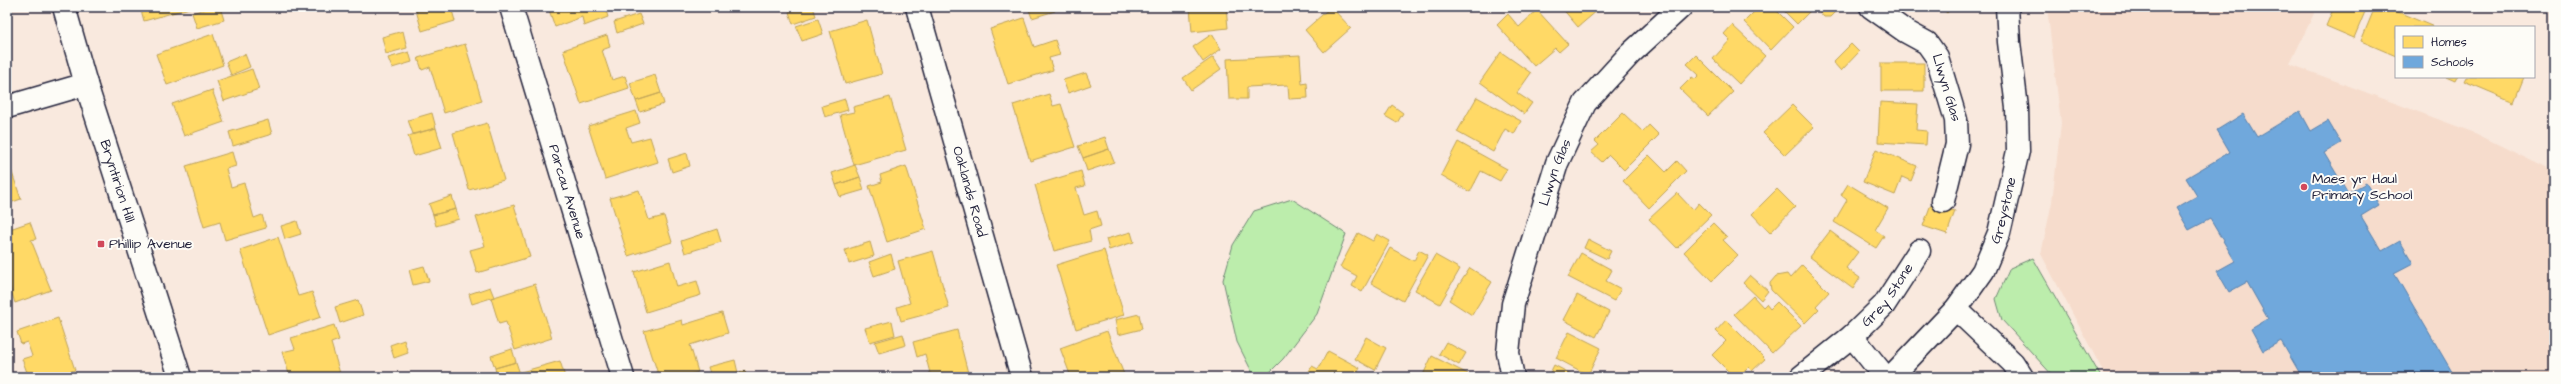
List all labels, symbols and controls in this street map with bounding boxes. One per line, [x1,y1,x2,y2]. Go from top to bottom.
legend [2395,26,2535,78]
text: Homes [2431,34,2467,51]
street label: Llwyn Glas [1927,52,1966,124]
text: Schools [2431,54,2474,71]
street label: Llwyn Glas [1534,136,1577,208]
street label: Bryntirion Hill [95,137,140,225]
street label: Parcau Avenue [543,142,591,242]
street label: Oaklands Road [947,144,992,239]
place label: Maes yr Haul Primary School [2312,169,2413,205]
street label: Greystone [1986,175,2022,247]
marker: Maes yr Haul Primary School [2299,182,2309,192]
place label: Phillip Avenue [109,234,193,254]
marker: Phillip Avenue [96,239,106,249]
street label: Grey Stone [1857,259,1919,331]

